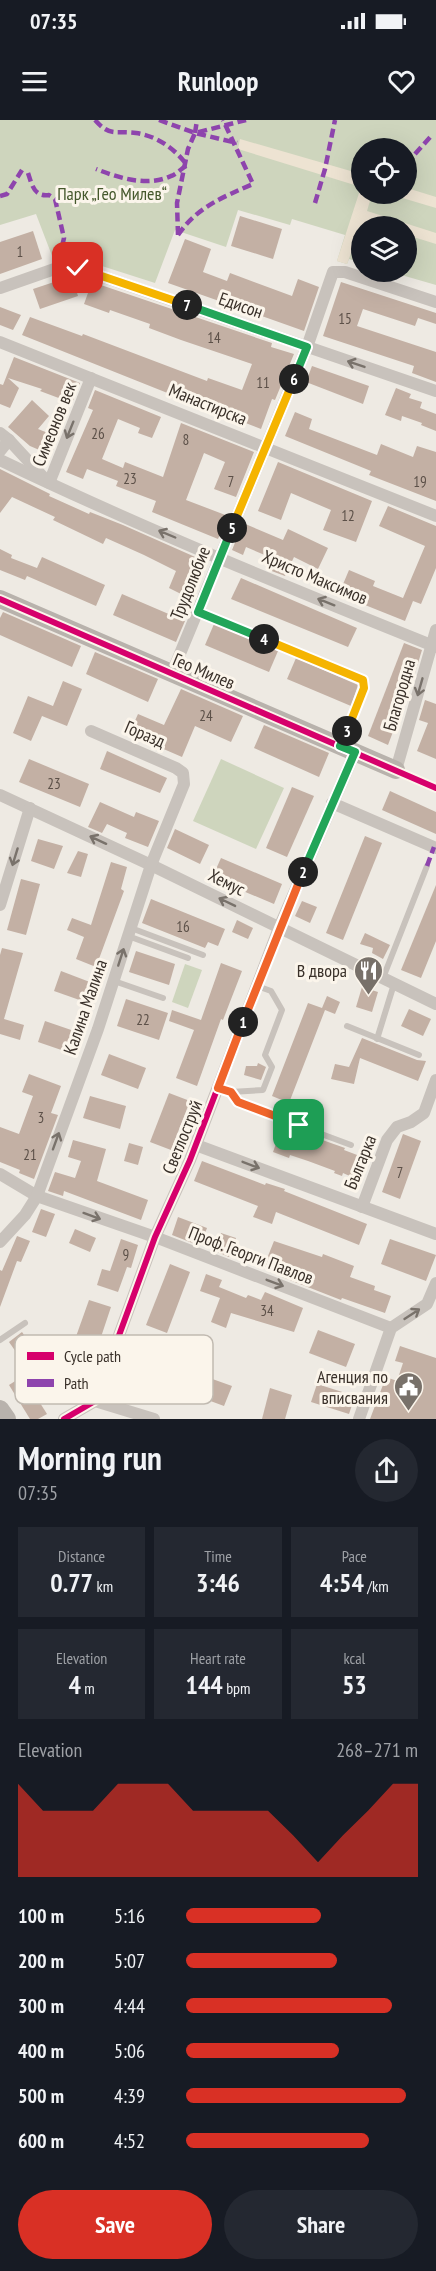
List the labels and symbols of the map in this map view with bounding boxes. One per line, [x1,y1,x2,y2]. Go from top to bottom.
park label: Парк „Гео Милев“ [57,182,167,205]
house number: 1 [17,242,23,261]
pin [52,242,103,293]
street label: Едисон [216,287,266,323]
pin: 7 [172,290,202,320]
house number: 15 [338,309,352,328]
house number: 14 [207,328,221,347]
one-way arrow [347,357,366,368]
pin: 6 [279,364,309,394]
house number: 11 [256,373,270,392]
street label: Симеонов век [27,378,81,470]
street label: Манастирска [166,378,250,430]
one-way arrow [64,421,75,439]
house number: 26 [91,424,105,443]
house number: 8 [183,430,189,449]
house number: 23 [123,469,137,488]
house number: 7 [228,472,234,491]
house number: 19 [413,472,427,491]
house number: 12 [341,506,355,525]
pin: 5 [217,513,247,543]
one-way arrow [158,528,176,539]
street label: Трудолюбие [165,543,215,623]
street label: Христо Максимов [259,544,371,610]
one-way arrow [318,596,336,607]
pin: 4 [249,624,279,654]
street label: Гео Милев [170,648,238,694]
street label: Благородна [378,656,420,734]
one-way arrow [414,677,425,696]
house number: 24 [199,706,213,725]
street label: Горазд [121,715,169,753]
pin: 3 [332,716,362,746]
house number: 23 [47,774,61,793]
one-way arrow [89,833,107,845]
one-way arrow [9,847,20,866]
pin: 2 [288,857,318,887]
street label: Хемус [205,863,250,901]
one-way arrow [218,896,236,908]
house number: 16 [176,917,190,936]
one-way arrow [117,948,128,967]
restaurant icon: В двора [352,954,384,996]
street label: Калина Малина [58,956,112,1058]
place label: В двора [297,959,347,982]
pin: 1 [228,1007,258,1037]
house number: 22 [136,1010,150,1029]
street label: Светлоструй [157,1097,207,1177]
pin [273,1099,324,1150]
house number: 3 [38,1108,44,1127]
street label: Българка [339,1131,381,1193]
one-way arrow [52,1132,63,1151]
house number: 21 [23,1145,37,1164]
one-way arrow [241,1160,259,1171]
house number: 7 [397,1163,403,1182]
one-way arrow [82,1211,101,1222]
street label: Проф. Георги Павлов [185,1221,317,1289]
house number: 9 [123,1245,129,1264]
one-way arrow [265,1279,283,1290]
house number: 34 [260,1301,274,1320]
one-way arrow [403,1308,419,1320]
legend [15,1335,213,1404]
text: Cycle path [64,1346,121,1366]
place label: Агенция по вписвания [317,1365,388,1409]
public building icon: Агенция по вписвания [393,1370,425,1412]
text: Path [64,1373,89,1393]

